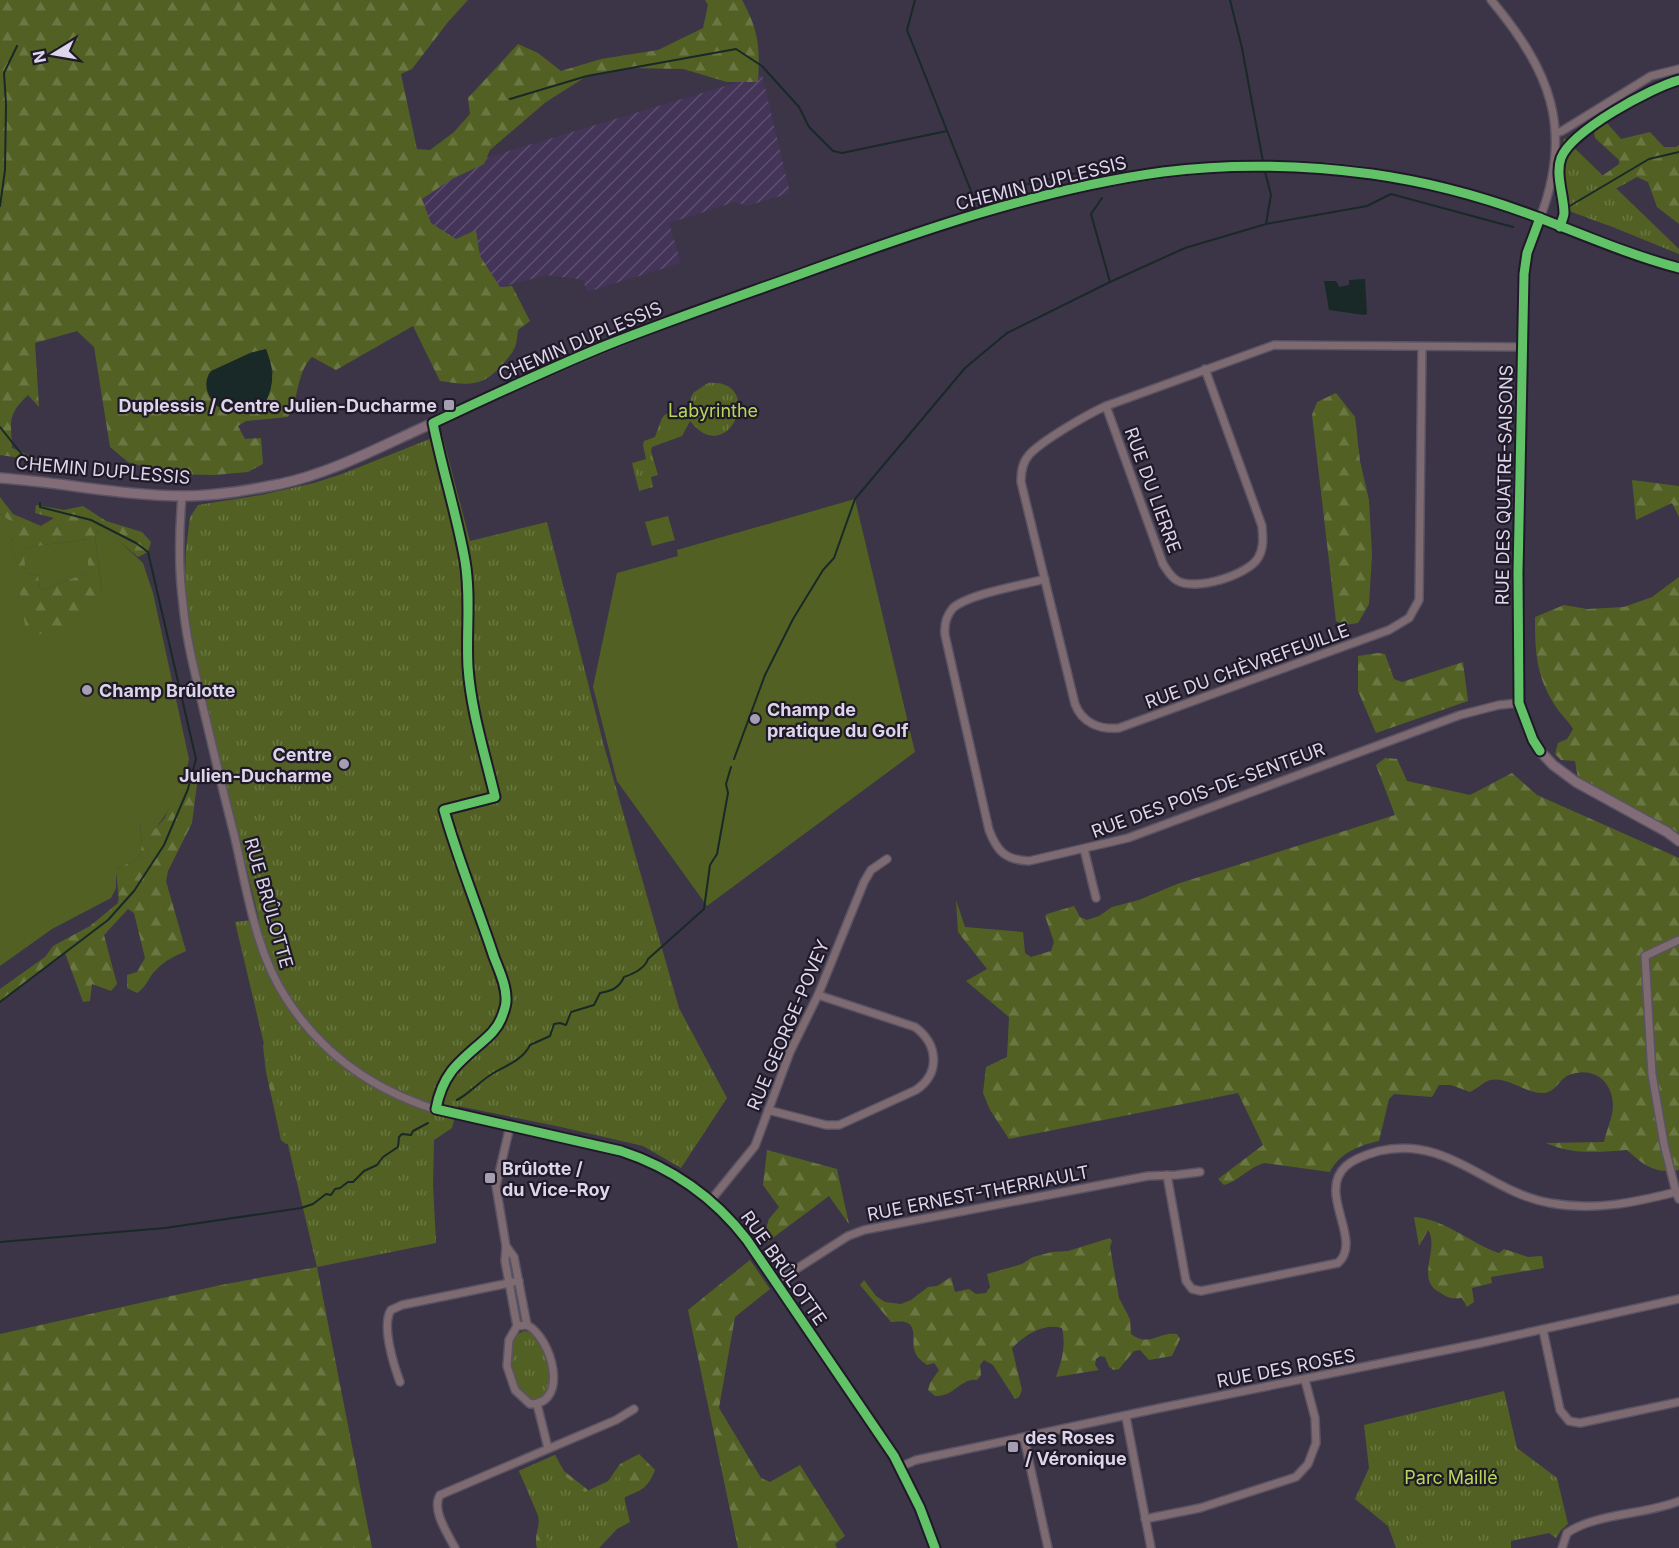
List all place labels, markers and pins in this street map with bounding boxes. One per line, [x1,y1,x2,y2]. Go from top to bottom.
place label: Duplessis / Centre Julien-Ducharme [119,395,437,416]
marker: Duplessis / Centre Julien-Ducharme [442,398,456,412]
place label: Champ Brûlotte [99,680,236,701]
marker: Champ Brûlotte [80,683,94,697]
place label: Champ de pratique du Golf [767,699,908,741]
marker: Champ de pratique du Golf [748,712,762,726]
place label: Centre Julien-Ducharme [179,744,332,786]
marker: Centre Julien-Ducharme [337,757,351,771]
place label: Brûlotte / du Vice-Roy [502,1158,610,1200]
marker: Brûlotte / du Vice-Roy [483,1171,497,1185]
place label: des Roses / Véronique [1025,1427,1127,1469]
marker: des Roses / Véronique [1006,1440,1020,1454]

